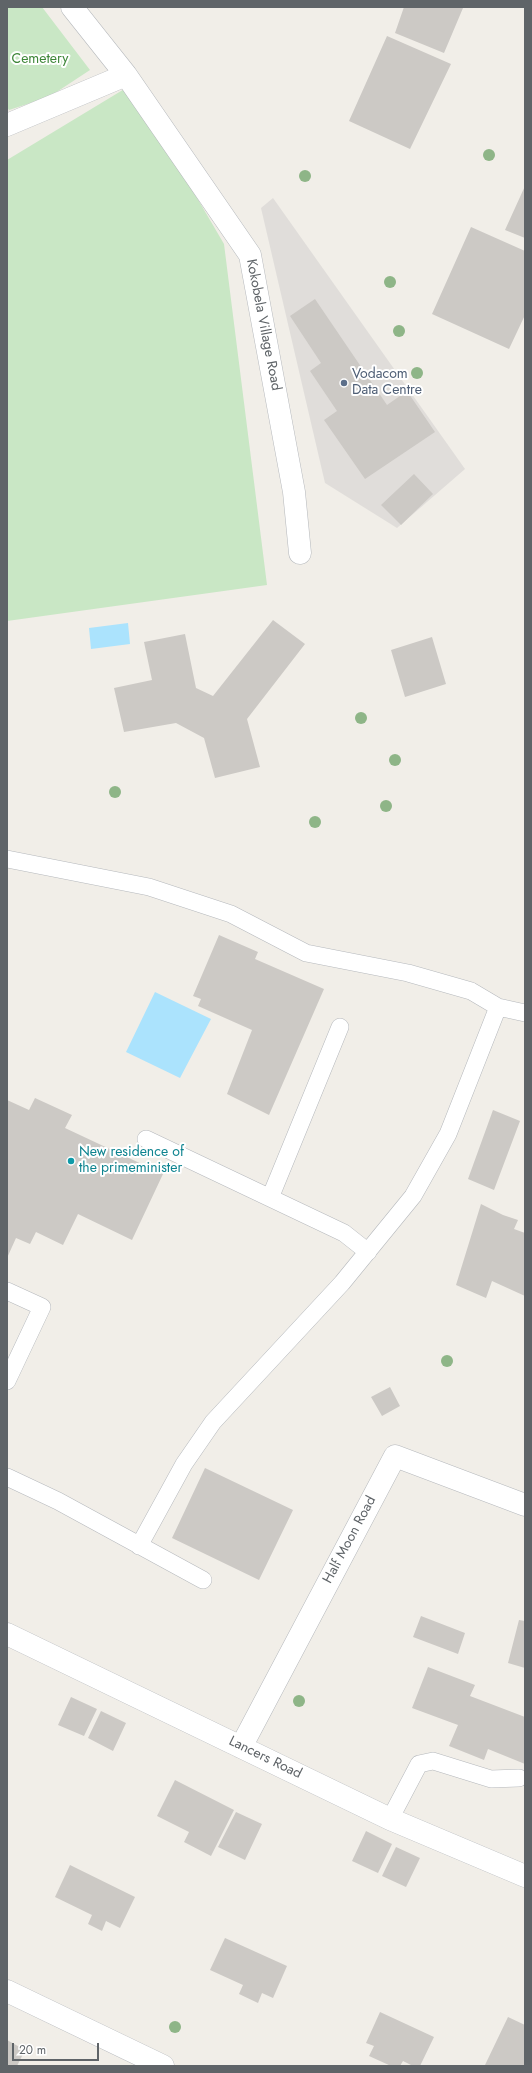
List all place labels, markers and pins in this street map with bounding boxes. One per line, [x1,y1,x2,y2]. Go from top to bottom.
place label: Vodacom Data Centre [352,367,422,400]
marker: Vodacom Data Centre [339,378,349,388]
place label: New residence of the primeminister [79,1145,184,1178]
marker: New residence of the primeminister [66,1156,76,1166]

